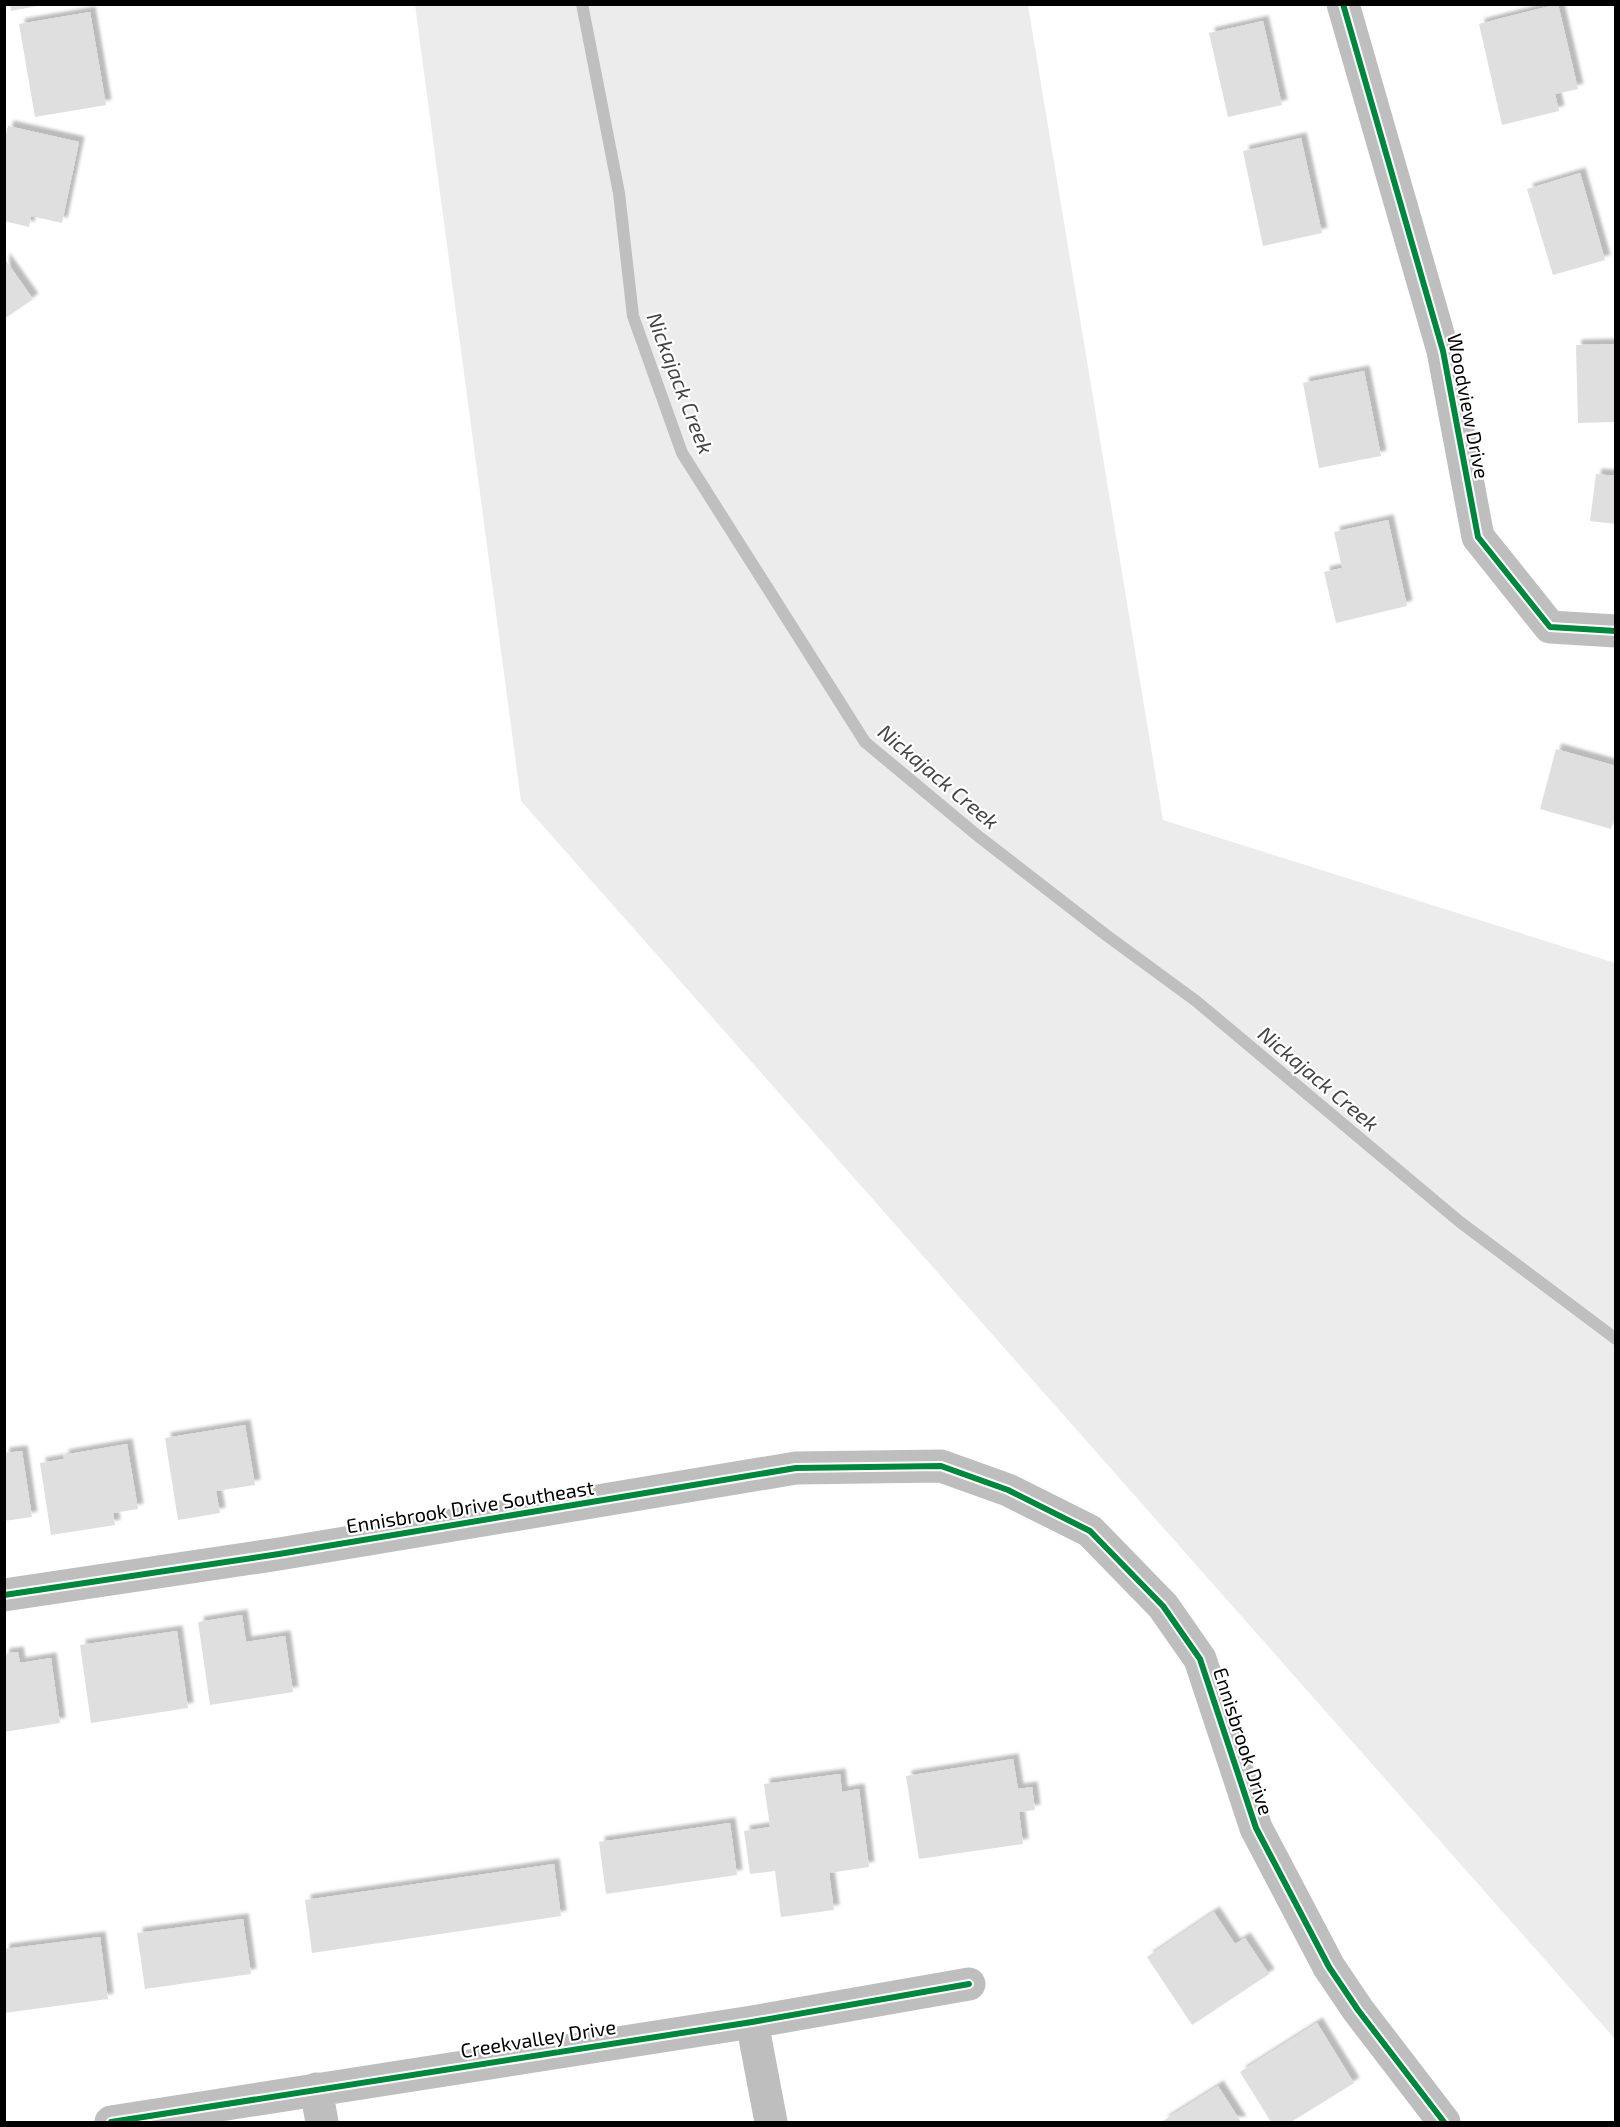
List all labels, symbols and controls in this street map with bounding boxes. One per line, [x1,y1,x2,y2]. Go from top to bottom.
water label: Nickajack Creek [642,309,719,458]
street label: Woodview Drive [1443,332,1495,480]
water label: Nickajack Creek [873,718,1004,834]
water label: Nickajack Creek [1253,1020,1384,1136]
street label: Ennisbrook Drive Southeast [344,1474,596,1537]
street label: Ennisbrook Drive [1209,1664,1279,1818]
street label: Creekvalley Drive [459,2014,617,2062]

